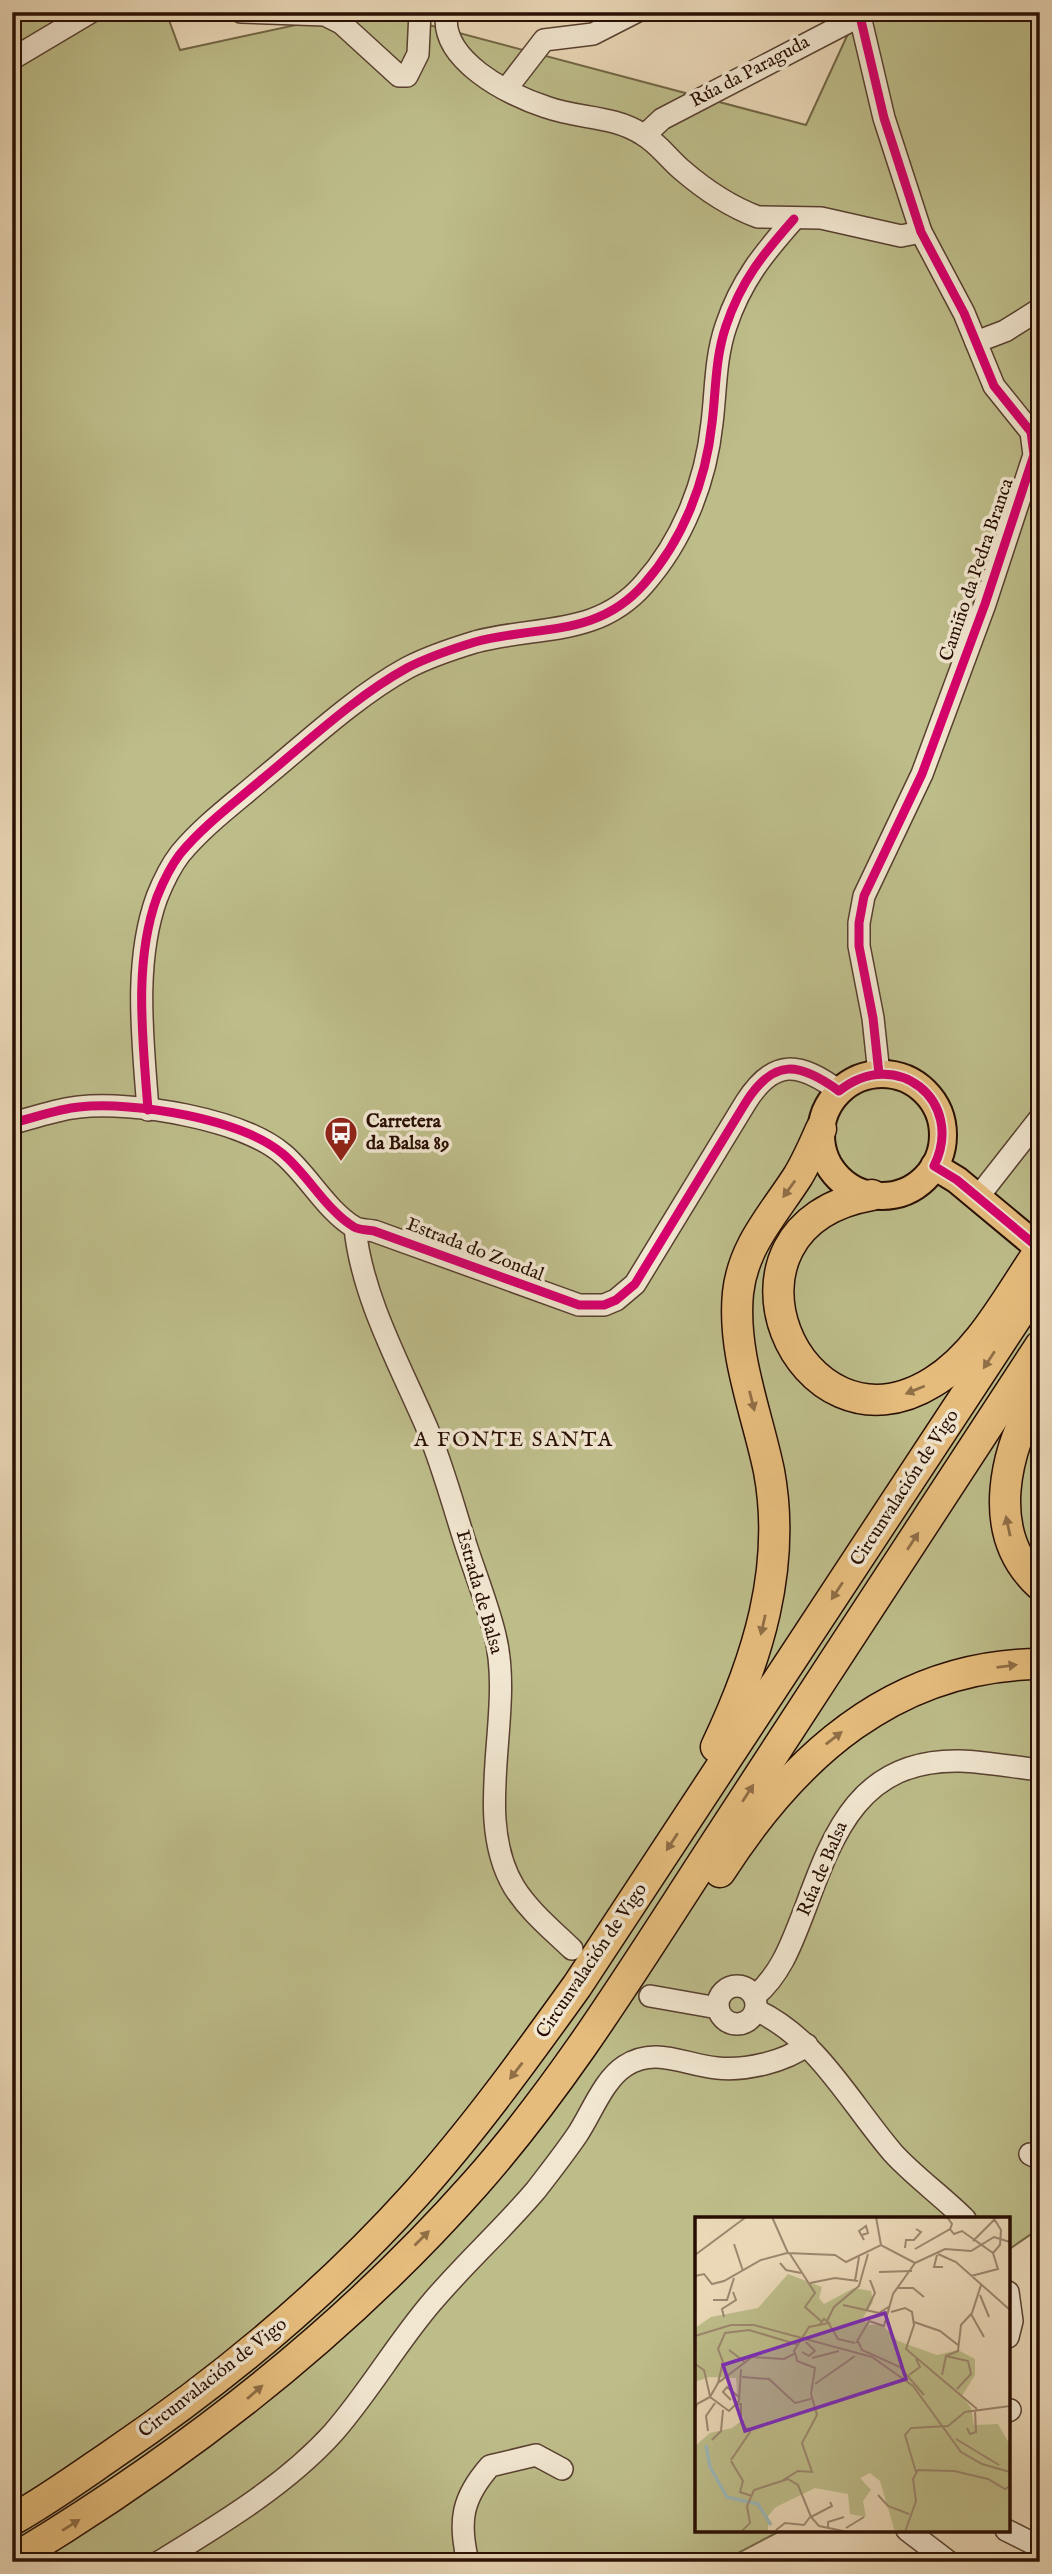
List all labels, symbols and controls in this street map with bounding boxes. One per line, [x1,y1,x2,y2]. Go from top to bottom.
street label: Rúa da Paraguda [686,30,815,114]
street label: Camiño da Pedra Branca [934,475,1020,665]
place label: Carretera da Balsa 89 [366,1110,449,1156]
bus stop icon: Carretera da Balsa 89 [322,1114,360,1163]
one-way arrow [782,1180,796,1198]
street label: Estrada do Zondal [403,1213,548,1288]
one-way arrow [982,1351,996,1369]
one-way arrow [904,1385,925,1396]
one-way arrow [747,1390,758,1412]
street label: Circunvalación de Vigo [845,1405,965,1571]
district label: A FONTE SANTA [413,1427,614,1454]
one-way arrow [1002,1515,1013,1537]
street label: Estrada de Balsa [450,1527,508,1658]
one-way arrow [906,1531,919,1551]
one-way arrow [830,1582,844,1600]
one-way arrow [757,1615,768,1637]
one-way arrow [997,1660,1019,1671]
one-way arrow [825,1731,843,1746]
one-way arrow [742,1784,755,1803]
street label: Rúa de Balsa [792,1817,854,1920]
one-way arrow [666,1833,679,1852]
street label: Circunvalación de Vigo [531,1879,653,2043]
one-way arrow [508,2061,523,2079]
inset map [695,2217,1010,2532]
one-way arrow [414,2230,430,2247]
street label: Circunvalación de Vigo [134,2312,292,2444]
one-way arrow [246,2384,264,2400]
one-way arrow [61,2518,80,2531]

